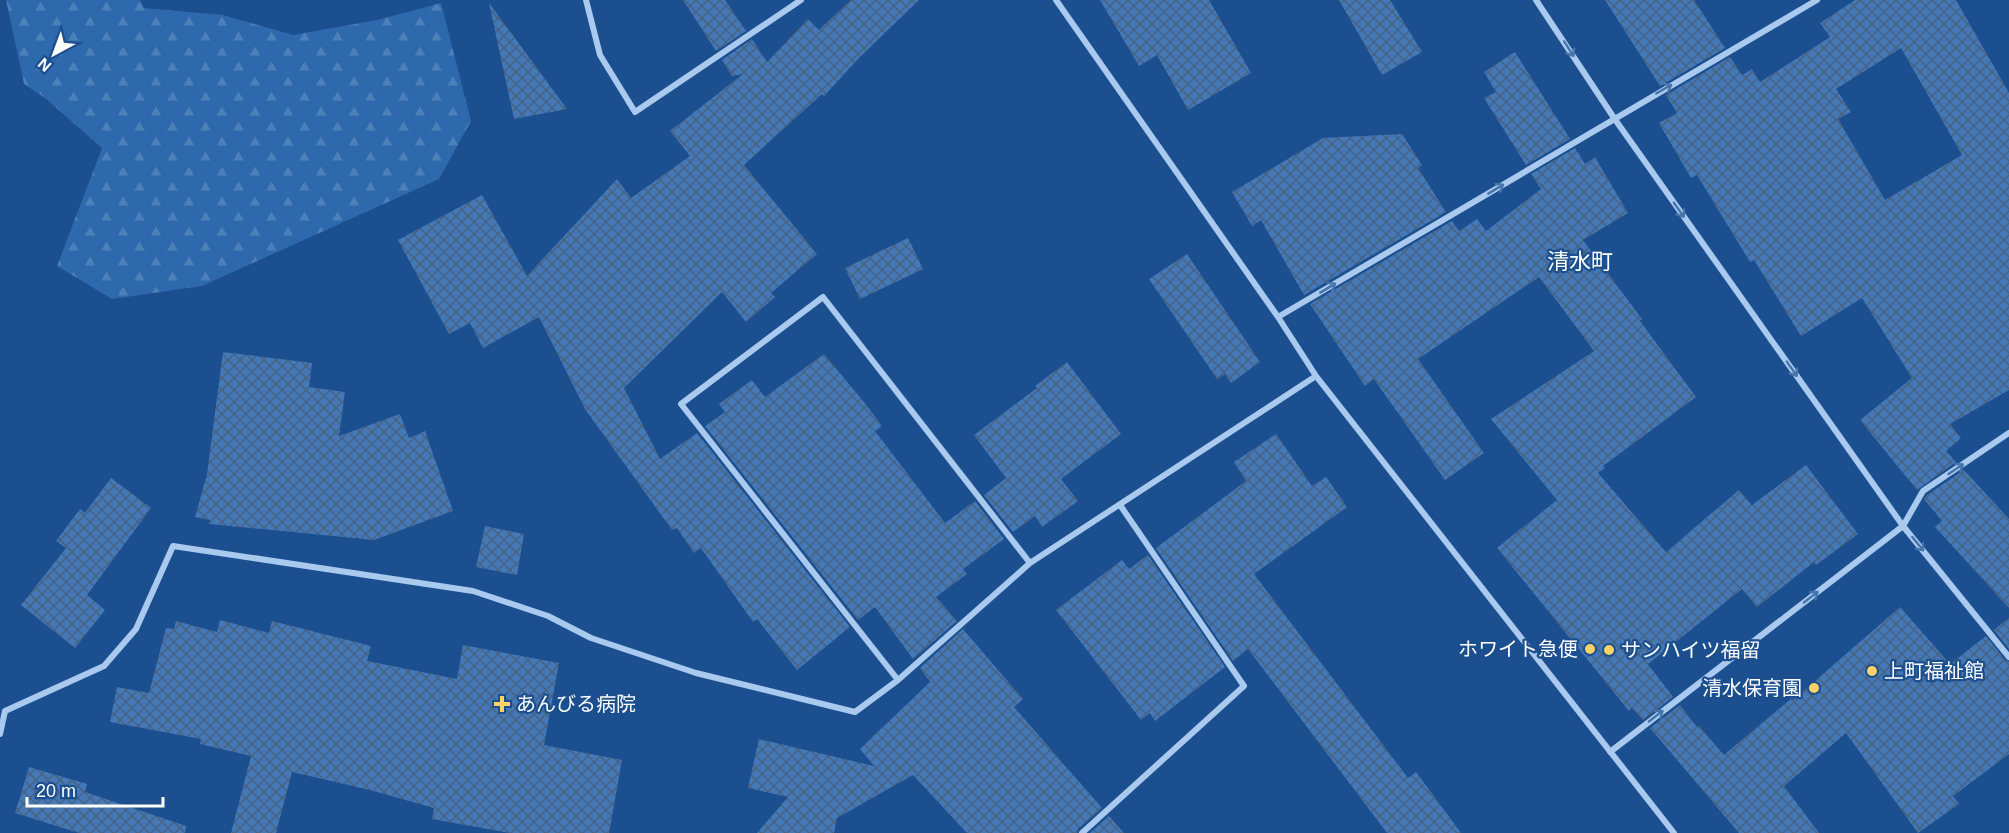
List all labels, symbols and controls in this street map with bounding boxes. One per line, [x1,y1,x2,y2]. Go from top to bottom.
north arrow [24,24,84,84]
one-way arrow [1563,40,1575,57]
text: N [35,55,54,75]
one-way arrow [1655,83,1672,95]
one-way arrow [1487,182,1504,194]
one-way arrow [1673,201,1685,217]
district label: 清水町 [1547,249,1613,274]
one-way arrow [1319,281,1336,293]
one-way arrow [1786,360,1798,376]
one-way arrow [1947,463,1963,475]
one-way arrow [1911,536,1924,552]
one-way arrow [1802,591,1818,604]
place label: ホワイト急便 [1458,638,1578,660]
place label: サンハイツ福留 [1621,639,1761,661]
marker: ホワイト急便 [1583,642,1597,656]
marker: サンハイツ福留 [1602,643,1616,657]
place label: 上町福祉館 [1884,660,1984,682]
marker: 上町福祉館 [1865,664,1879,678]
place label: 清水保育園 [1702,677,1802,699]
marker: 清水保育園 [1807,681,1821,695]
place label: あんびる病院 [516,693,636,715]
marker: あんびる病院 [493,695,511,713]
one-way arrow [1648,710,1664,723]
scale bar [27,770,164,808]
text: 20 m [36,781,76,801]

